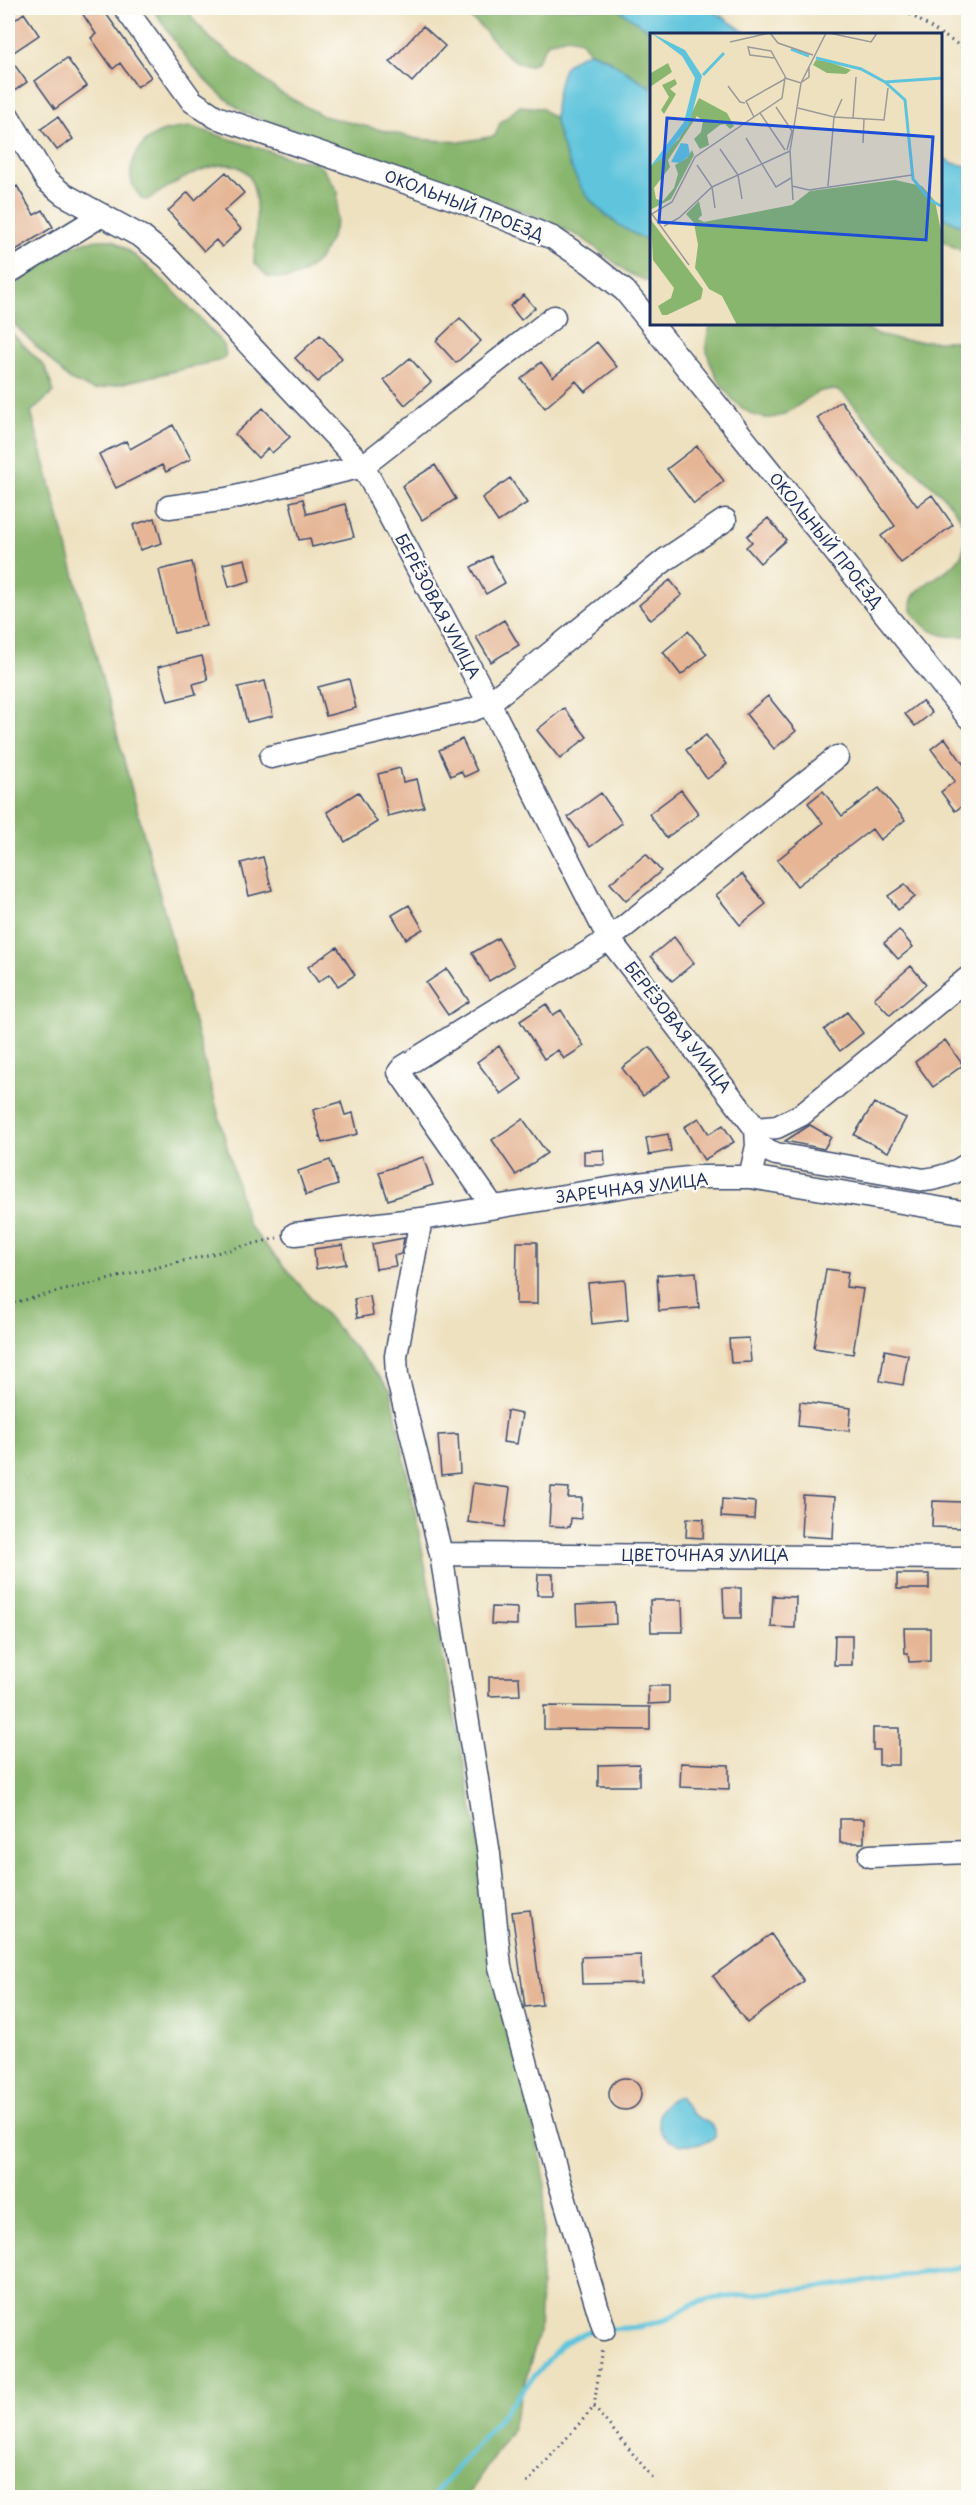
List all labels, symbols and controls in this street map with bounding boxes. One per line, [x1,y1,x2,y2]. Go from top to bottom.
inset map [650,33,943,326]
street label: ОКОЛЬНЫЙ ПРОЕЗД [381,163,548,246]
street label: ОКОЛЬНЫЙ ПРОЕЗД [764,466,889,613]
street label: БЕРЁЗОВАЯ УЛИЦА [390,529,487,682]
street label: БЕРЁЗОВАЯ УЛИЦА [620,955,738,1097]
street label: ЗАРЕЧНАЯ УЛИЦА [554,1166,709,1208]
street label: ЦВЕТОЧНАЯ УЛИЦА [621,1542,789,1566]

